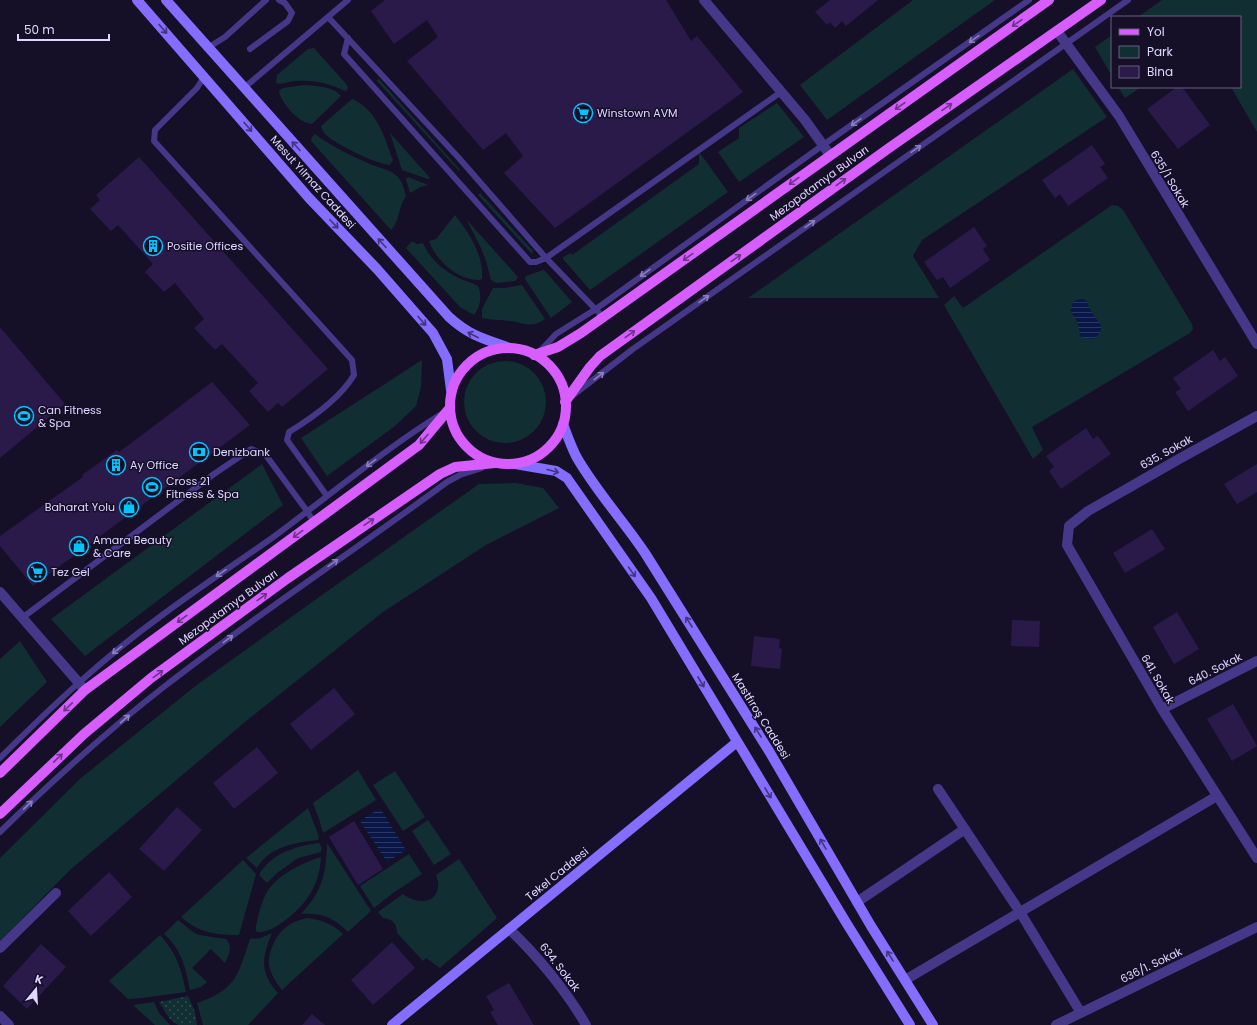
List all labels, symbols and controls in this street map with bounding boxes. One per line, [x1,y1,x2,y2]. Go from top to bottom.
scale bar [18,16,109,42]
legend [1111,16,1241,88]
one-way arrow [1012,18,1023,27]
text: 50 m [24,21,55,38]
text: Yol [1147,23,1165,40]
one-way arrow [158,24,167,35]
one-way arrow [969,35,980,43]
text: Park [1147,43,1174,60]
text: Bina [1147,63,1173,80]
supermarket icon: Winstown AVM [572,102,594,124]
one-way arrow [895,102,906,110]
one-way arrow [941,103,952,111]
place label: Winstown AVM [597,105,678,121]
one-way arrow [851,118,862,126]
one-way arrow [243,122,252,132]
street label: Mesut Yılmaz Caddesi [267,132,359,232]
one-way arrow [292,141,301,151]
street label: Mezopotamya Bulvarı [766,142,872,224]
one-way arrow [910,145,921,153]
street label: 635/1 Sokak [1147,147,1194,211]
one-way arrow [789,177,800,185]
one-way arrow [835,178,846,186]
one-way arrow [745,193,756,201]
one-way arrow [330,219,339,230]
one-way arrow [804,220,815,228]
building icon: Positie Offices [142,235,164,257]
one-way arrow [378,237,387,248]
place label: Positie Offices [167,238,243,254]
one-way arrow [683,253,694,261]
one-way arrow [730,254,741,262]
one-way arrow [640,269,651,277]
one-way arrow [698,295,709,303]
one-way arrow [417,315,426,326]
one-way arrow [467,330,479,338]
one-way arrow [625,330,636,339]
one-way arrow [593,372,604,381]
place label: Can Fitness & Spa [38,402,102,431]
sports icon: Can Fitness & Spa [13,405,35,427]
street label: 635. Sokak [1137,431,1195,473]
one-way arrow [420,433,429,444]
bank icon: Denizbank [188,441,210,463]
place label: Denizbank [213,444,270,460]
building icon: Ay Office [105,454,127,476]
place label: Ay Office [130,457,179,473]
one-way arrow [366,459,377,467]
one-way arrow [546,468,559,476]
place label: Cross 21 Fitness & Spa [166,473,239,502]
sports icon: Cross 21 Fitness & Spa [141,476,163,498]
shop icon: Baharat Yolu [118,496,140,518]
place label: Baharat Yolu [45,499,115,515]
one-way arrow [363,518,375,526]
one-way arrow [293,530,304,538]
place label: Amara Beauty & Care [93,532,173,561]
shop icon: Amara Beauty & Care [68,535,90,557]
one-way arrow [328,559,339,567]
supermarket icon: Tez Gel [26,561,48,583]
place label: Tez Gel [51,564,90,580]
street label: Mezopotamya Bulvarı [175,566,281,648]
one-way arrow [628,566,636,577]
one-way arrow [216,569,227,577]
one-way arrow [257,593,268,601]
one-way arrow [177,615,188,623]
one-way arrow [684,616,692,628]
one-way arrow [222,635,233,644]
one-way arrow [111,646,122,655]
street label: 640. Sokak [1185,648,1245,689]
street label: 641. Sokak [1137,651,1179,707]
one-way arrow [152,670,163,678]
street label: Mastfıroş Caddesi [728,670,794,762]
one-way arrow [697,676,705,688]
one-way arrow [63,702,73,712]
one-way arrow [120,714,130,723]
one-way arrow [753,726,761,738]
one-way arrow [53,753,64,762]
one-way arrow [764,787,772,799]
one-way arrow [23,800,33,810]
one-way arrow [819,839,827,851]
street label: Tekel Caddesi [522,843,592,904]
street label: 634. Sokak [536,939,584,995]
street label: 636/1. Sokak [1118,943,1185,987]
one-way arrow [885,950,893,962]
north arrow [16,969,56,1009]
text: K [33,971,46,988]

